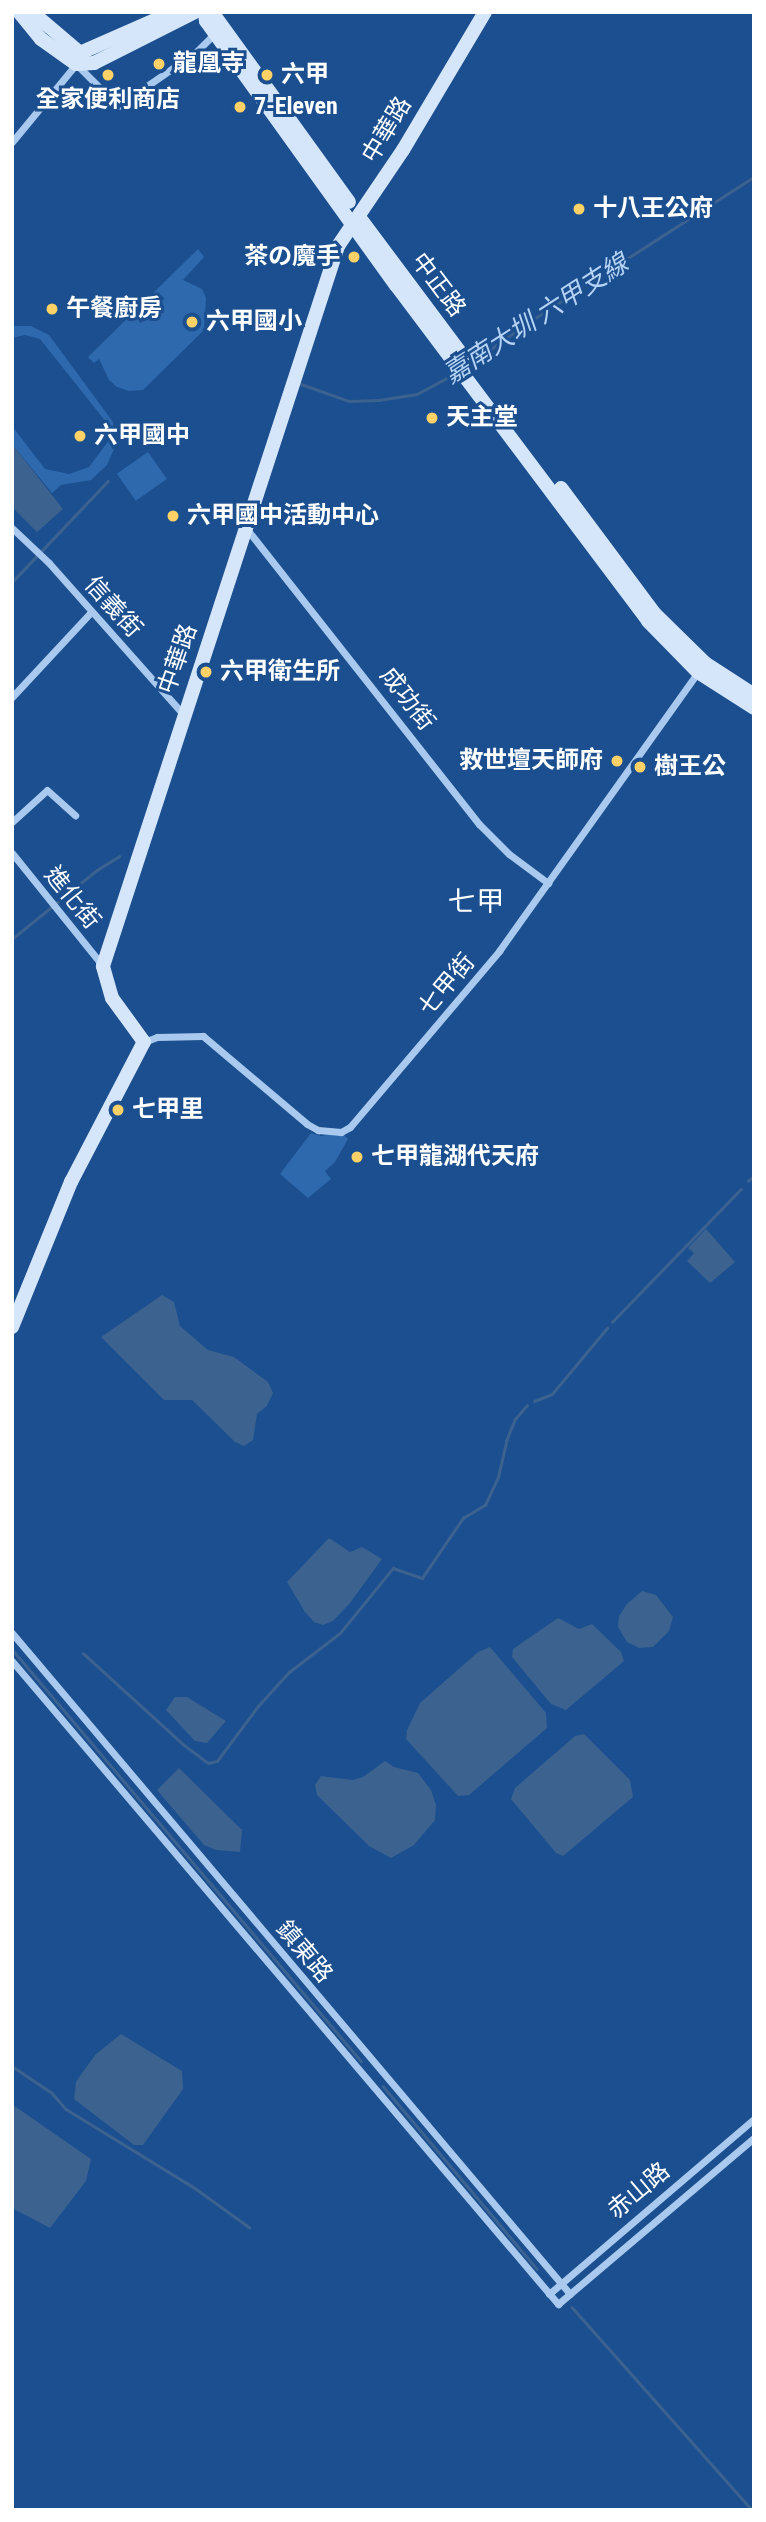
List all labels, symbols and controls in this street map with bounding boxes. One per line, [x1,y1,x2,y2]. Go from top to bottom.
place label: 龍凰寺 [173,50,245,78]
marker: 龍凰寺 [151,56,167,72]
place label: 六甲 [281,61,329,89]
marker: 全家便利商店 [100,67,116,83]
marker: 六甲 [259,67,275,83]
place label: 全家便利商店 [36,86,180,114]
street label: 中華路 [356,92,418,168]
place label: 7-Eleven [254,93,338,121]
marker: 7-Eleven [232,99,248,115]
place label: 十八王公府 [593,195,713,223]
marker: 十八王公府 [571,201,587,217]
place label: 茶の魔手 [244,243,340,271]
street label: 中正路 [405,248,471,322]
water label: 嘉南大圳 六甲支線 [438,248,634,390]
marker: 茶の魔手 [346,249,362,265]
place label: 午餐廚房 [66,295,162,323]
marker: 午餐廚房 [44,301,60,317]
place label: 六甲國小 [206,308,302,336]
marker: 六甲國小 [184,314,200,330]
place label: 天主堂 [446,404,518,432]
marker: 天主堂 [424,410,440,426]
place label: 六甲國中 [94,422,190,450]
marker: 六甲國中 [72,428,88,444]
place label: 六甲國中活動中心 [187,502,379,530]
marker: 六甲國中活動中心 [165,508,181,524]
street label: 信義街 [78,571,148,643]
street label: 中華路 [153,620,203,698]
place label: 六甲衛生所 [220,658,340,686]
street label: 成功街 [373,662,441,736]
marker: 六甲衛生所 [198,664,214,680]
place label: 救世壇天師府 [459,747,603,775]
marker: 救世壇天師府 [609,753,625,769]
place label: 樹王公 [654,753,726,781]
marker: 樹王公 [632,759,648,775]
street label: 進化街 [38,861,106,935]
district label: 七甲 [448,885,504,919]
street label: 七甲街 [413,948,481,1022]
place label: 七甲里 [132,1096,204,1124]
marker: 七甲里 [110,1102,126,1118]
place label: 七甲龍湖代天府 [371,1143,539,1171]
marker: 七甲龍湖代天府 [349,1149,365,1165]
street label: 鎮東路 [270,1915,338,1989]
street label: 赤山路 [602,2157,676,2225]

